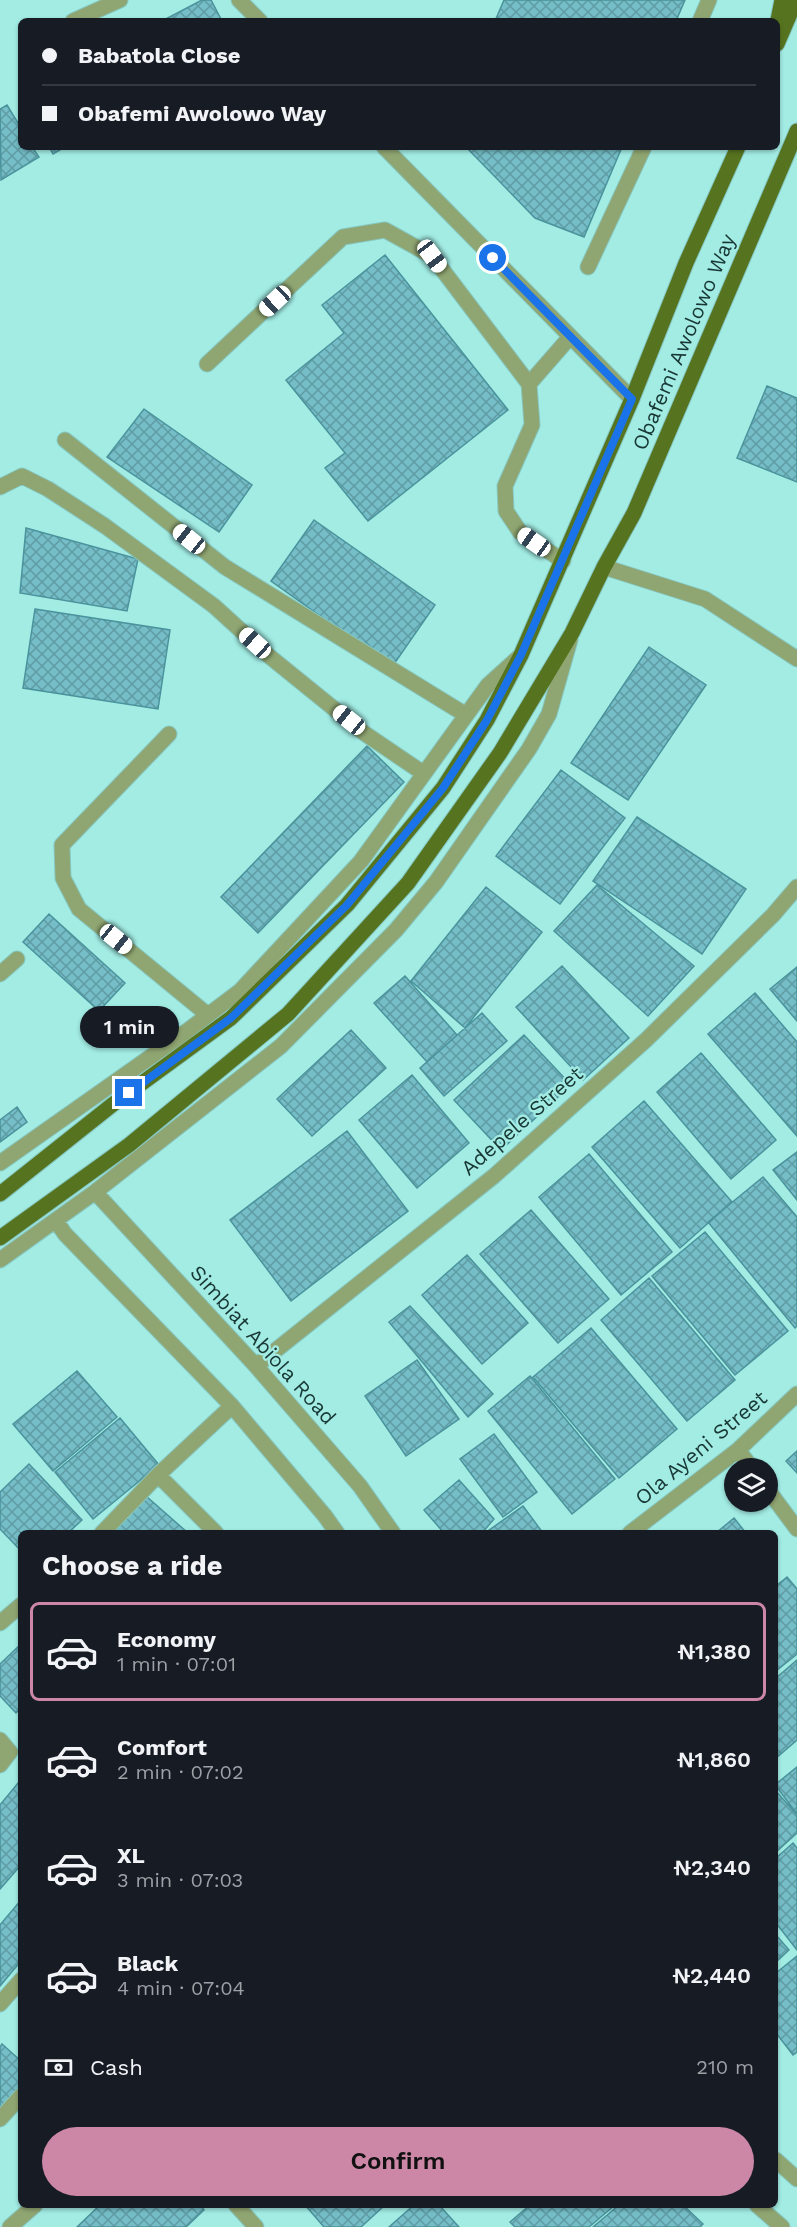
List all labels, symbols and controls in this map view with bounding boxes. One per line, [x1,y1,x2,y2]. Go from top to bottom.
text: Babatola Close [78,43,241,68]
text: Obafemi Awolowo Way [78,101,326,126]
street label: Obafemi Awolowo Way [627,230,740,454]
car [414,236,450,276]
route start [479,244,506,271]
car [256,282,294,320]
car [169,521,209,557]
car [514,524,554,560]
car [236,624,274,662]
car [329,702,369,738]
car [96,921,136,957]
callout: 1 min [80,1006,178,1048]
text: 1 min [104,1015,155,1039]
street label: Adepele Street [456,1061,588,1180]
route end [115,1079,142,1106]
street label: Simbiat Abiola Road [185,1260,342,1429]
street label: Ola Ayeni Street [630,1385,772,1510]
map controls [724,1458,778,1512]
button: layers [724,1458,778,1512]
text: Choose a ride [42,1550,222,1582]
icon: car [45,1625,99,1679]
text: Economy [117,1627,216,1652]
text: ₦1,380 [678,1639,751,1664]
text: 1 min · 07:01 [117,1652,236,1676]
icon: car [45,1733,99,1787]
text: Comfort [117,1735,207,1760]
text: ₦1,860 [677,1747,751,1772]
text: 2 min · 07:02 [117,1760,244,1784]
icon: car [45,1841,99,1895]
text: XL [117,1843,145,1868]
text: ₦2,340 [673,1855,751,1880]
text: 3 min · 07:03 [117,1868,243,1892]
icon: car [45,1949,99,2003]
text: Black [117,1951,178,1976]
text: ₦2,440 [673,1963,751,1988]
text: 4 min · 07:04 [117,1976,245,2000]
icon: cash [42,2051,75,2084]
text: Cash [90,2055,143,2080]
text: 210 m [696,2055,754,2079]
button: Confirm [42,2127,754,2196]

